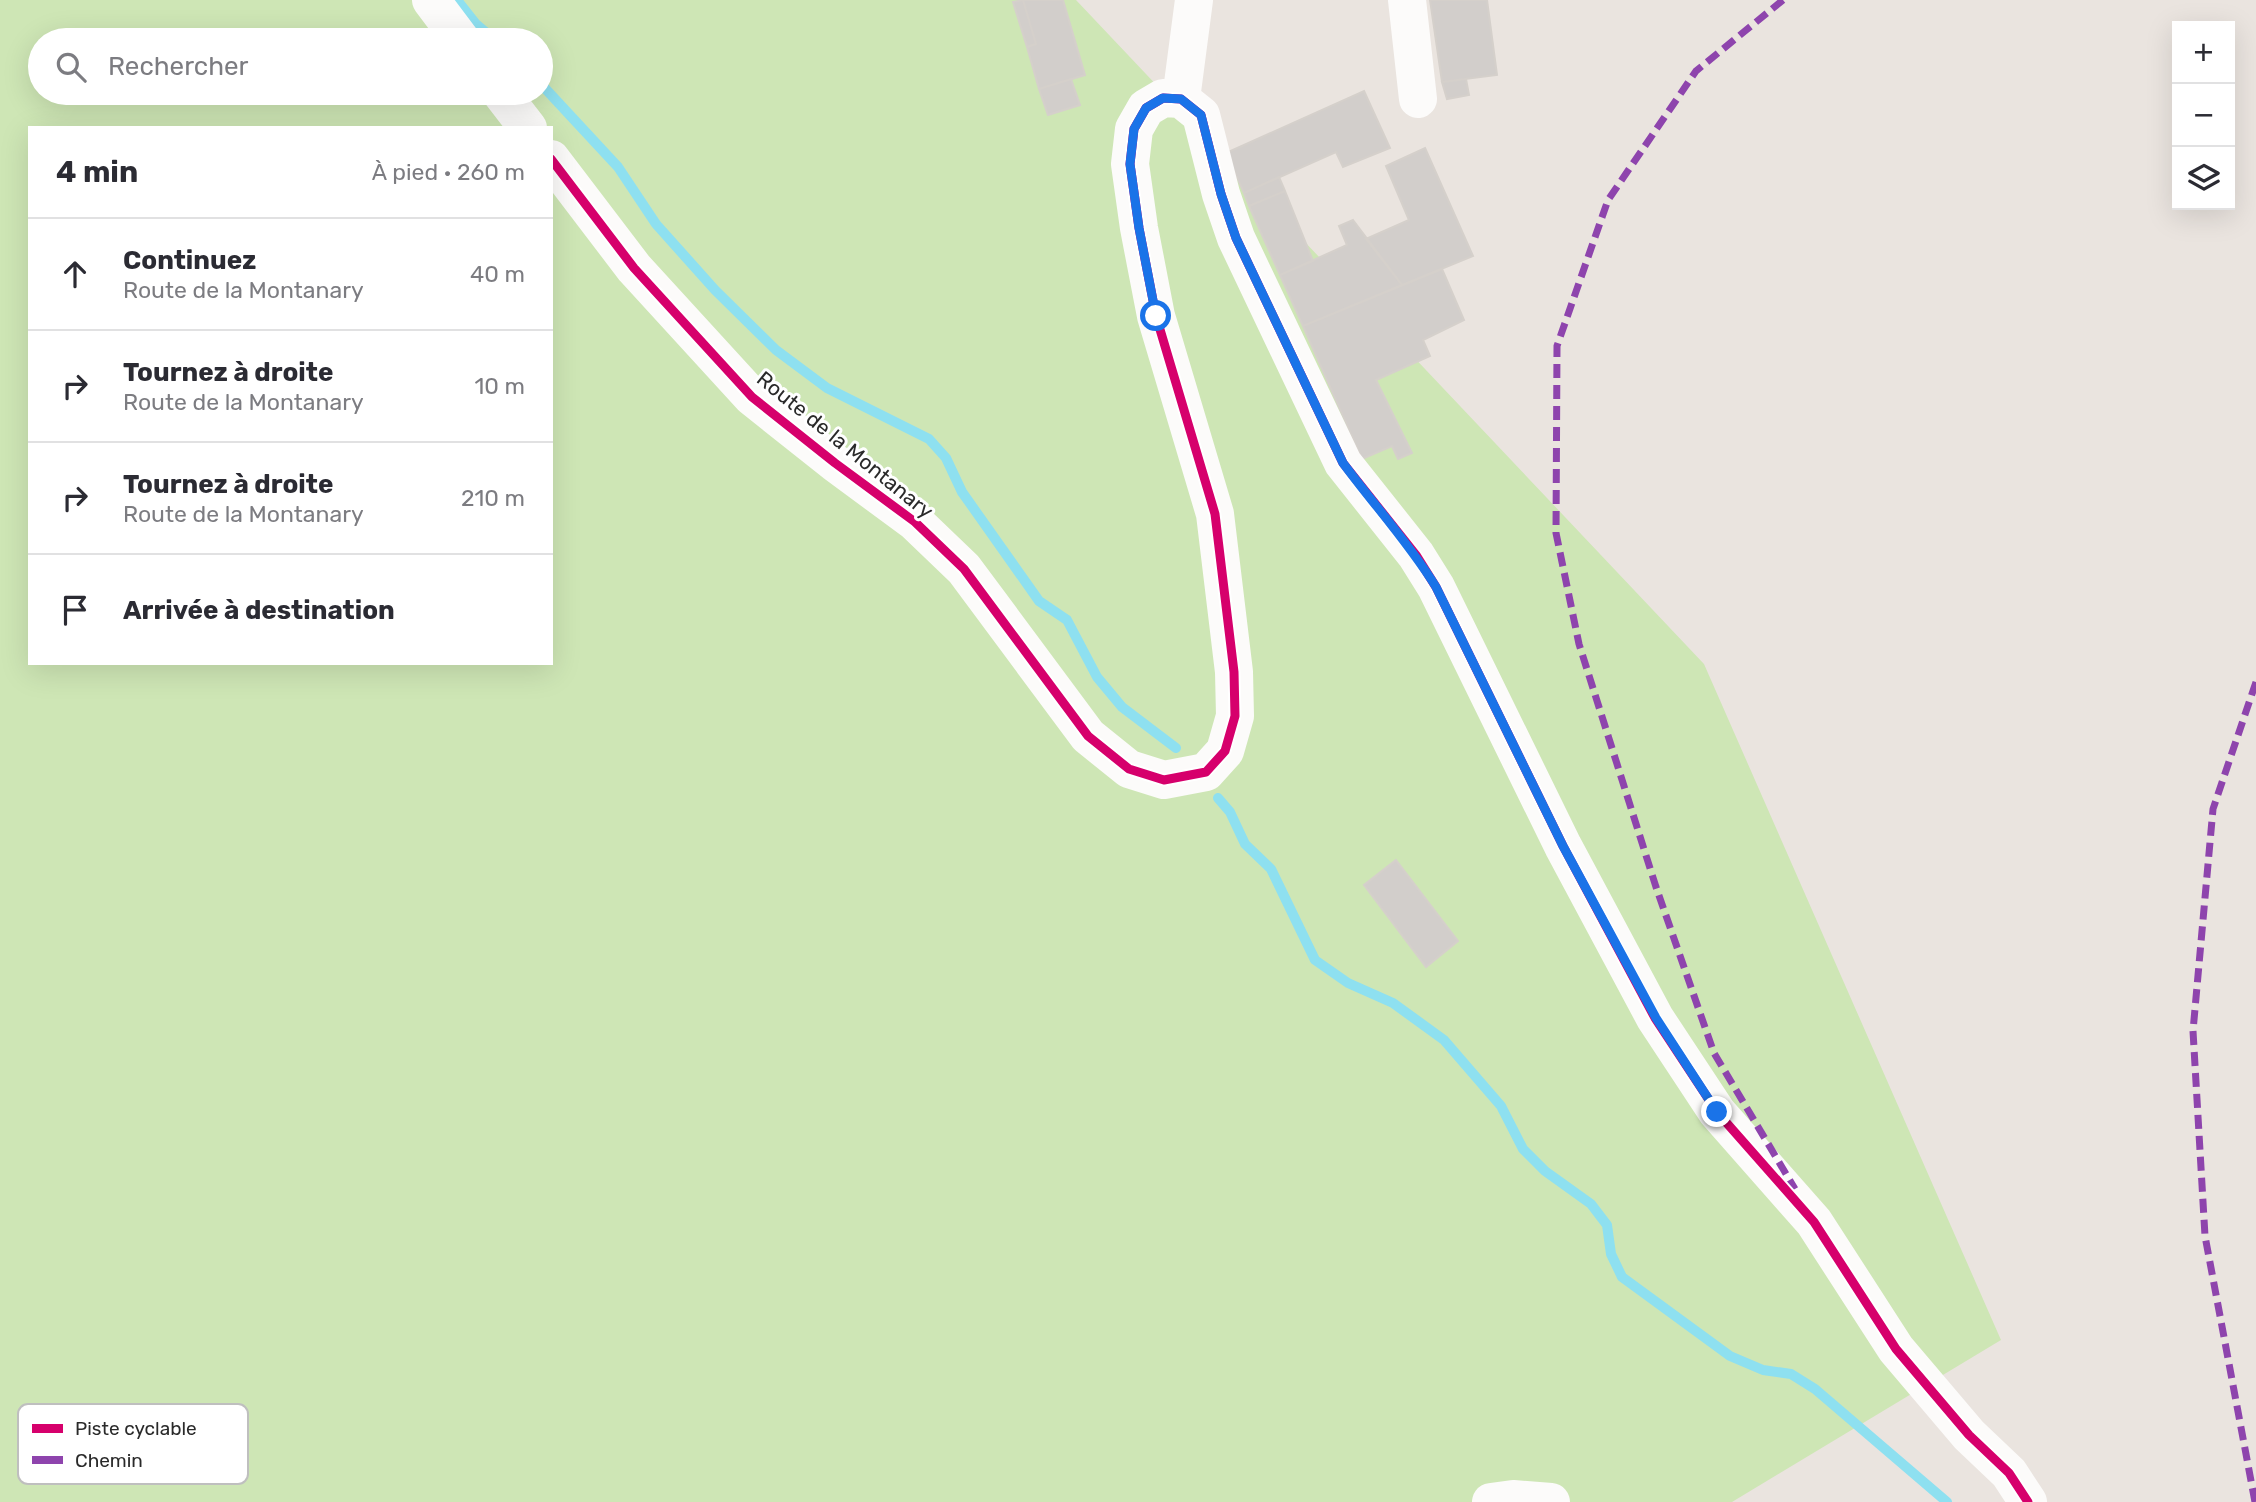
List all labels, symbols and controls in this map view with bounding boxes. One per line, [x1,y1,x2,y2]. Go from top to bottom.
map controls [2172,21,2235,210]
button: + [2172,21,2235,84]
search box [28,28,553,105]
icon: search [52,48,90,86]
text: Rechercher [108,51,248,82]
button: − [2172,84,2235,147]
button: layers [2172,147,2235,210]
text: 4 min [56,154,138,190]
text: À pied · 260 m [372,158,525,186]
text: Continuez [123,245,256,276]
icon: ahead [56,255,94,293]
text: 40 m [470,260,525,288]
text: Route de la Montanary [123,276,364,304]
route start [1140,300,1171,331]
text: Tournez à droite [123,357,333,388]
street label: Route de la Montanary [752,366,939,524]
icon: right [56,367,94,405]
text: 10 m [474,372,525,400]
text: Route de la Montanary [123,388,364,416]
text: Tournez à droite [123,469,333,500]
icon: right [56,479,94,517]
text: 210 m [461,484,525,512]
text: Route de la Montanary [123,500,364,528]
icon: arrive [56,591,94,629]
text: Arrivée à destination [123,595,395,626]
route end [1701,1096,1732,1127]
legend [18,1404,248,1484]
text: Piste cyclable [75,1417,197,1440]
text: Chemin [75,1449,143,1472]

